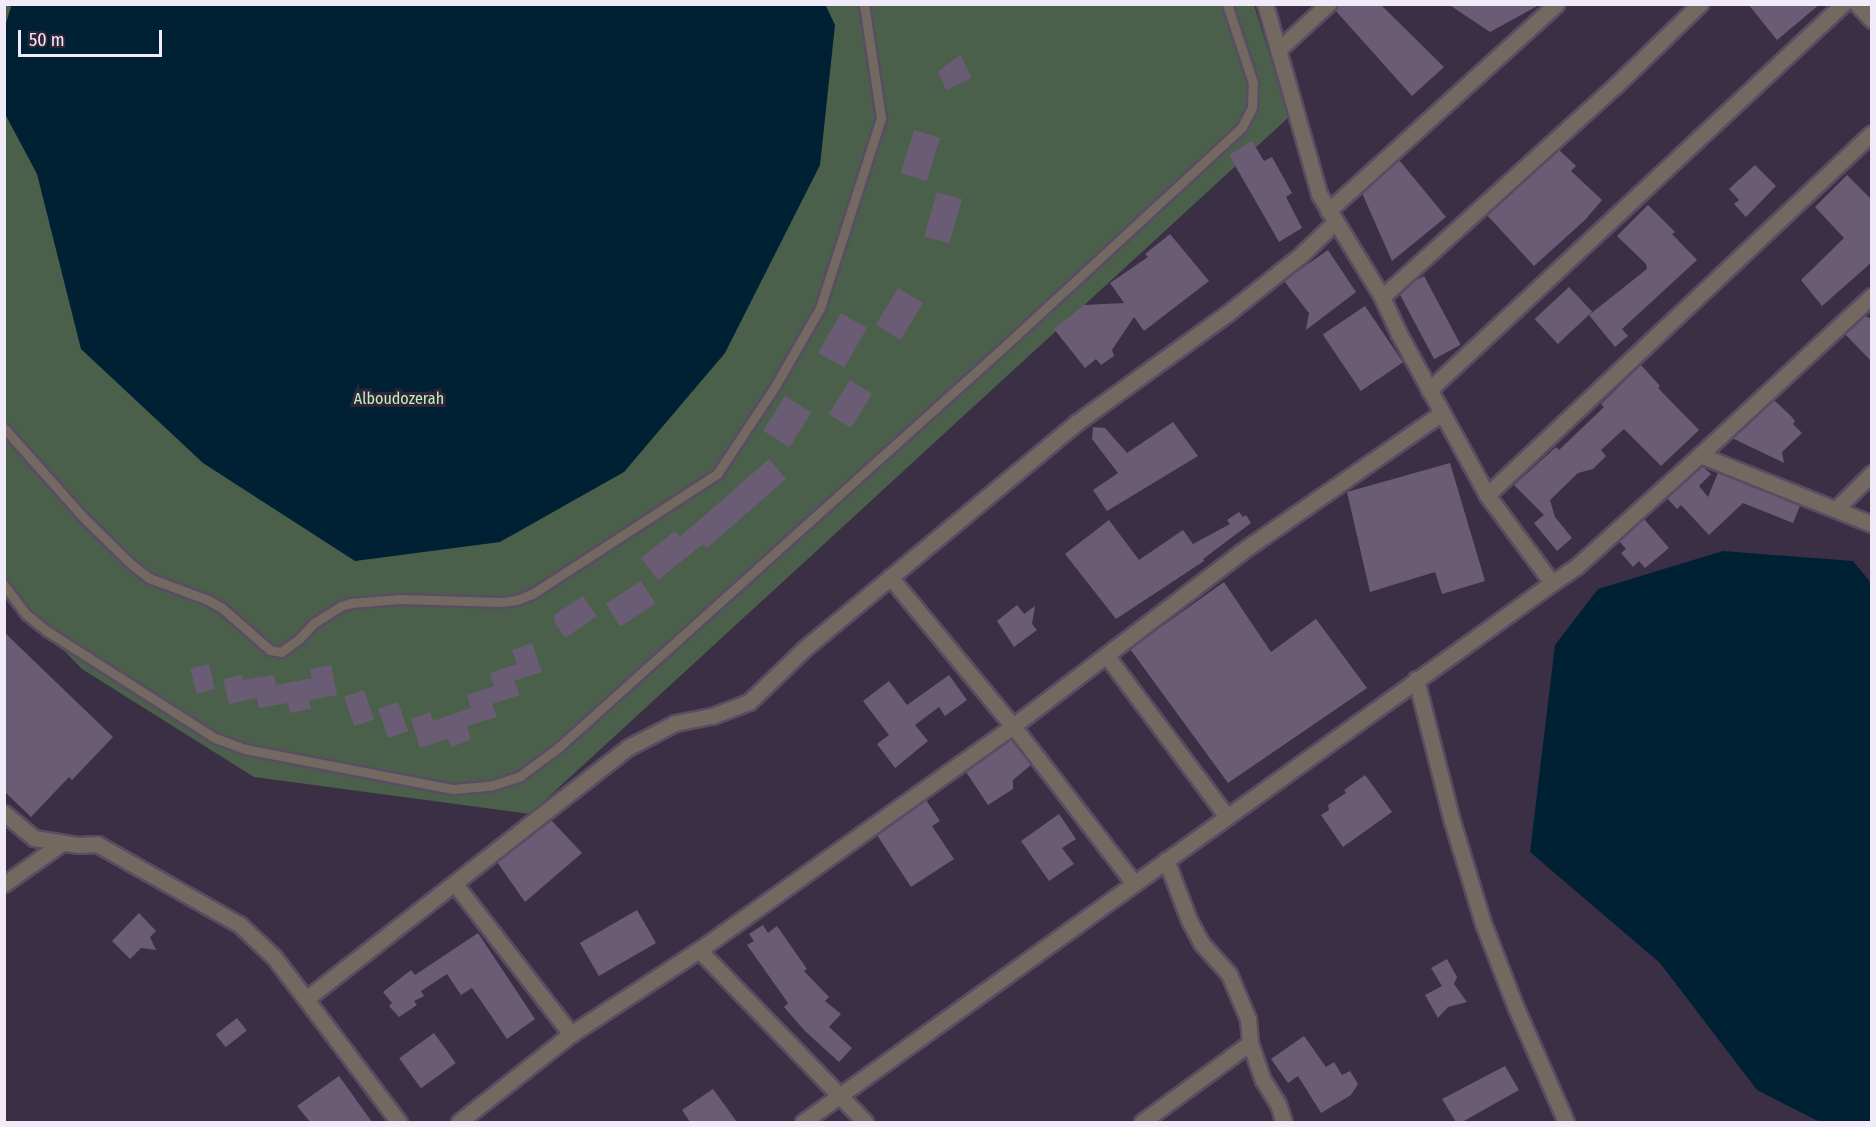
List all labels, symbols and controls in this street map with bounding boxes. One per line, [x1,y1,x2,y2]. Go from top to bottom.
scale bar [21,18,165,56]
text: 50 m [29,29,65,51]
park label: Alboudozerah [354,389,444,409]

